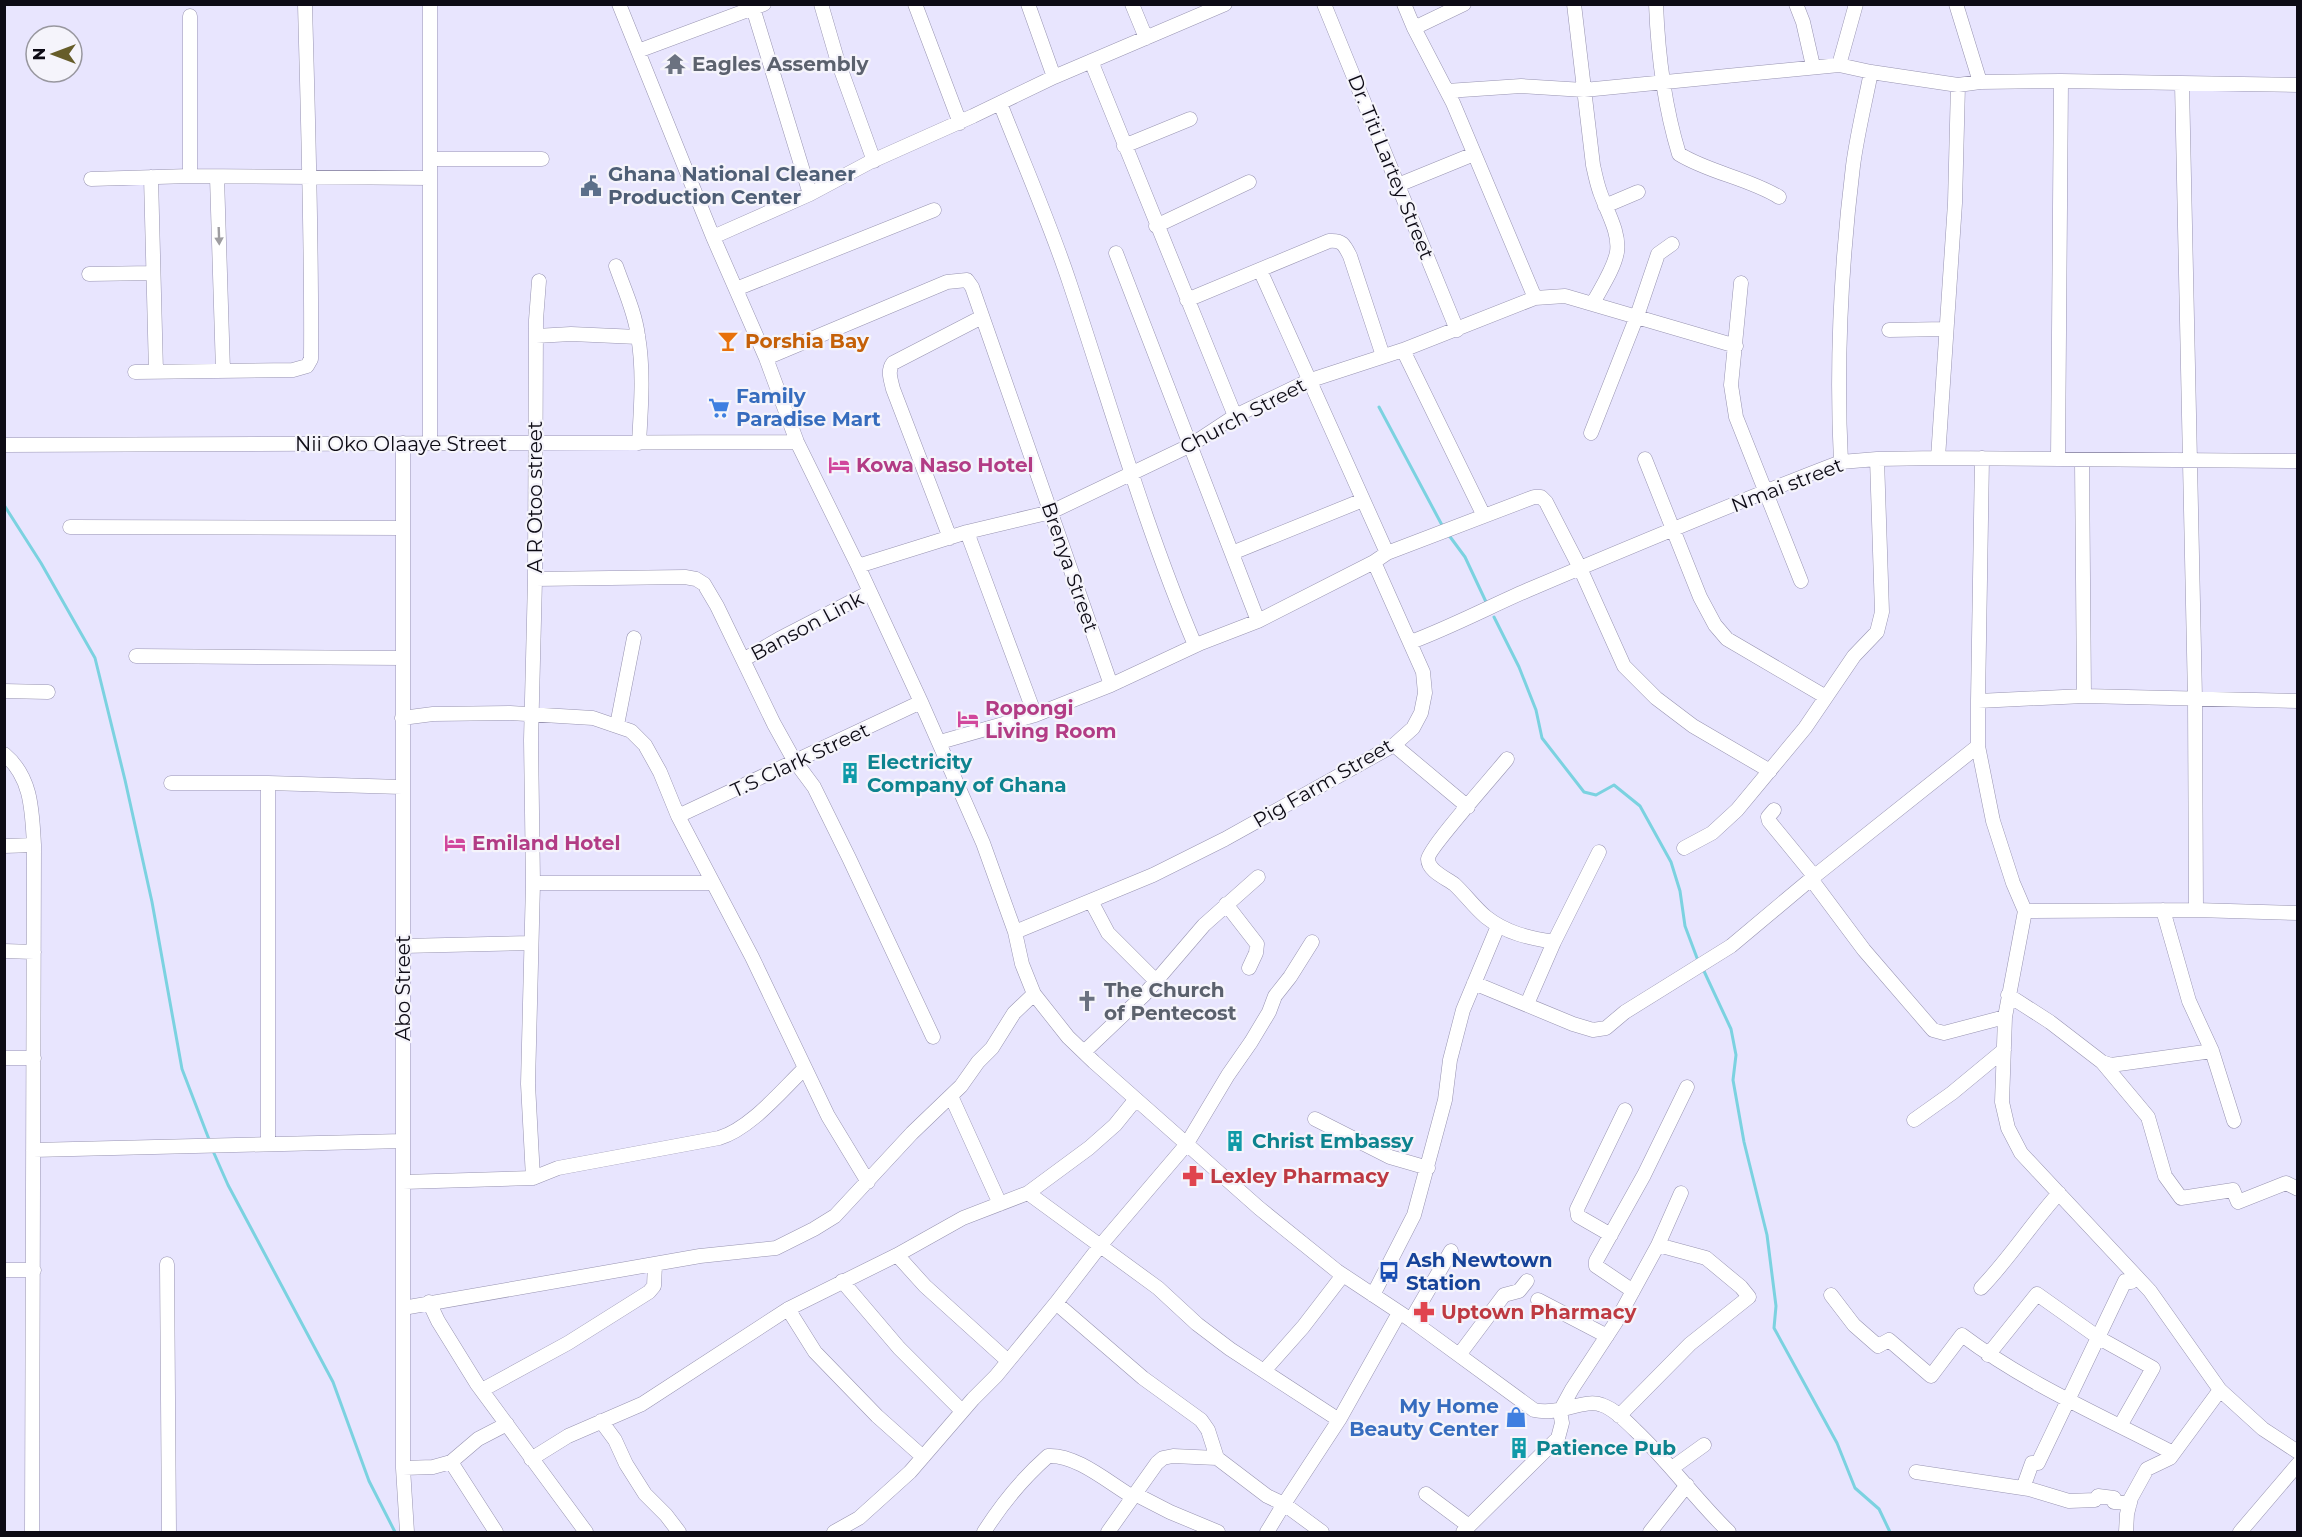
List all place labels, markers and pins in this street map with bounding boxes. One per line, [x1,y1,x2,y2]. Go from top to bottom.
temple icon: Eagles Assembly [663,52,687,76]
place label: Eagles Assembly [692,52,870,76]
place label: Ghana National Cleaner Production Center [608,162,856,209]
public building icon: Ghana National Cleaner Production Center [579,174,603,198]
bar icon: Porshia Bay [716,329,740,353]
place label: Porshia Bay [745,329,870,353]
place label: Family Paradise Mart [736,384,881,431]
supermarket icon: Family Paradise Mart [707,396,731,420]
hotel icon: Kowa Naso Hotel [827,453,851,477]
place label: Kowa Naso Hotel [856,453,1034,477]
place label: Ropongi Living Room [985,696,1117,743]
hotel icon: Ropongi Living Room [956,707,980,731]
place label: Electricity Company of Ghana [867,750,1067,797]
building icon: Electricity Company of Ghana [838,761,862,785]
hotel icon: Emiland Hotel [443,831,467,855]
place label: Emiland Hotel [472,831,620,855]
place label: The Church of Pentecost [1104,978,1237,1025]
church icon: The Church of Pentecost [1075,989,1099,1013]
building icon: Christ Embassy [1223,1129,1247,1153]
place label: Christ Embassy [1252,1129,1414,1153]
pharmacy icon: Lexley Pharmacy [1181,1164,1205,1188]
place label: Lexley Pharmacy [1210,1164,1390,1188]
place label: Ash Newtown Station [1405,1248,1552,1295]
bus stop icon: Ash Newtown Station [1377,1260,1401,1284]
pharmacy icon: Uptown Pharmacy [1412,1300,1436,1324]
place label: Uptown Pharmacy [1441,1300,1638,1324]
place label: My Home Beauty Center [1349,1394,1499,1441]
shop icon: My Home Beauty Center [1504,1405,1528,1429]
building icon: Patience Pub [1507,1436,1531,1460]
place label: Patience Pub [1536,1436,1676,1460]

